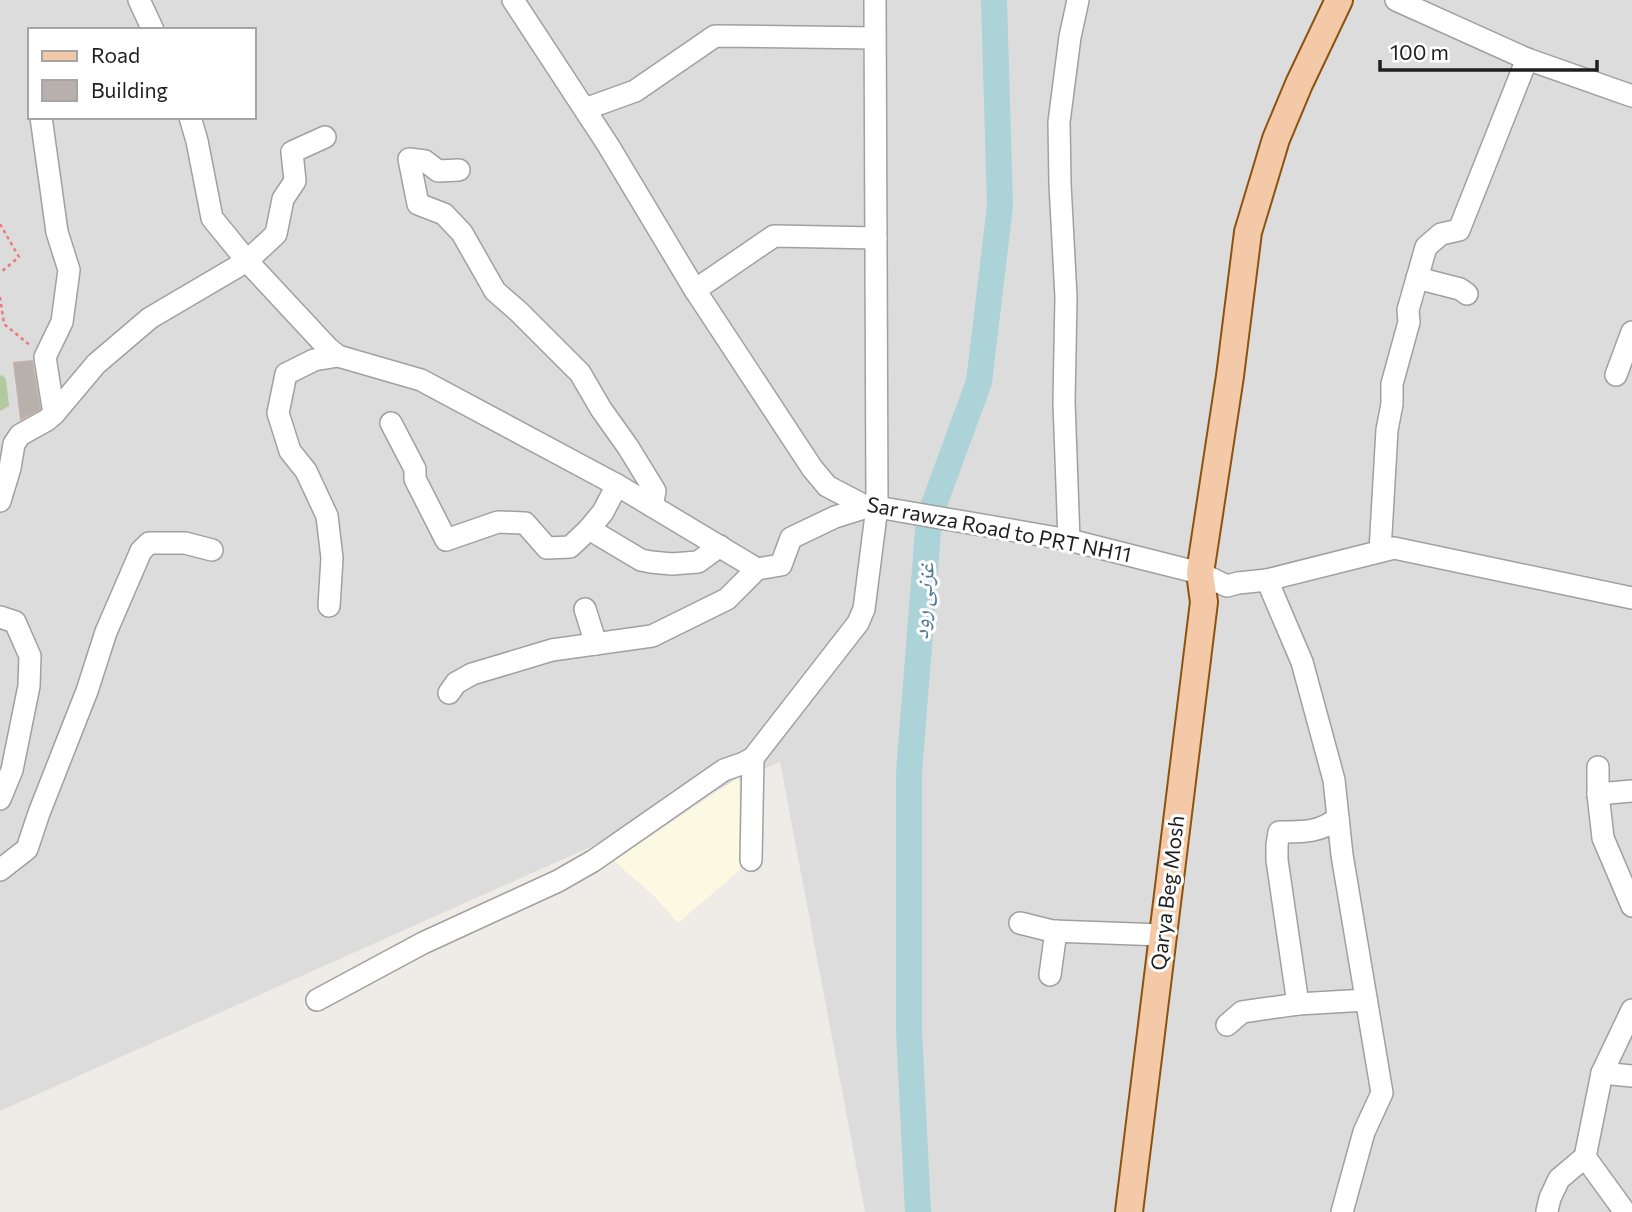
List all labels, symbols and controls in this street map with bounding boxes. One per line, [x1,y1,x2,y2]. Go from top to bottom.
legend [28,28,256,119]
scale bar [1380,28,1597,72]
text: 100 m [1390,39,1449,64]
text: Road [91,42,140,67]
text: Building [91,77,168,102]
street label: Sar rawza Road to PRT NH11 [865,491,1134,566]
water label: غزنی رود [905,561,940,640]
street label: Qarya Beg Mosh [1145,814,1188,972]

